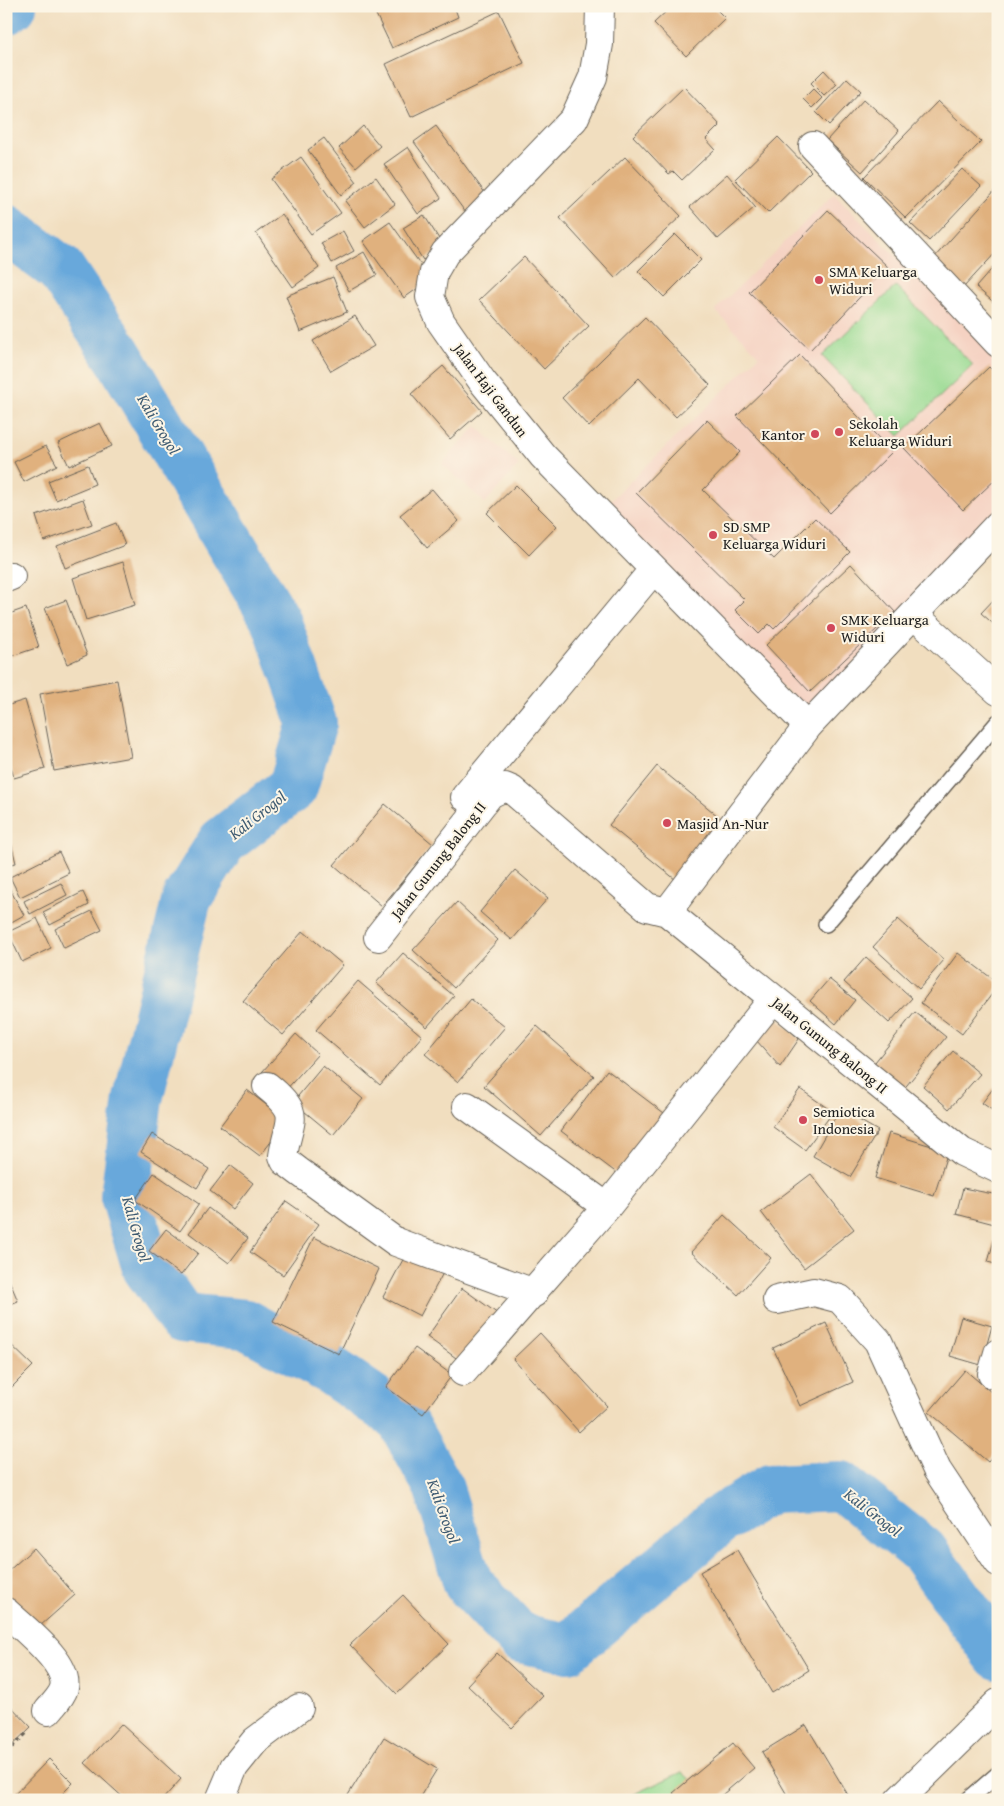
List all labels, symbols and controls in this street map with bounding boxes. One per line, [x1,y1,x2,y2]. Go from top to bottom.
place label: SMA Keluarga Widuri [829,261,917,299]
marker: SMA Keluarga Widuri [813,274,825,286]
street label: Jalan Haji Gandun [448,337,534,442]
water label: Kali Grogol [131,388,186,459]
place label: Sekolah Keluarga Widuri [849,413,952,451]
place label: Kantor [761,424,805,445]
marker: Sekolah Keluarga Widuri [833,426,845,438]
marker: Kantor [809,428,821,440]
place label: SD SMP Keluarga Widuri [723,516,826,554]
marker: SD SMP Keluarga Widuri [707,529,719,541]
place label: SMK Keluarga Widuri [841,609,929,647]
marker: SMK Keluarga Widuri [825,622,837,634]
water label: Kali Grogol [223,785,291,846]
street label: Jalan Gunung Balong II [384,797,490,925]
place label: Masjid An-Nur [677,813,769,834]
marker: Masjid An-Nur [661,817,673,829]
street label: Jalan Gunung Balong II [766,990,892,1098]
place label: Semiotica Indonesia [813,1101,875,1139]
marker: Semiotica Indonesia [797,1114,809,1126]
water label: Kali Grogol [116,1193,158,1264]
water label: Kali Grogol [421,1475,467,1547]
water label: Kali Grogol [839,1481,907,1542]

